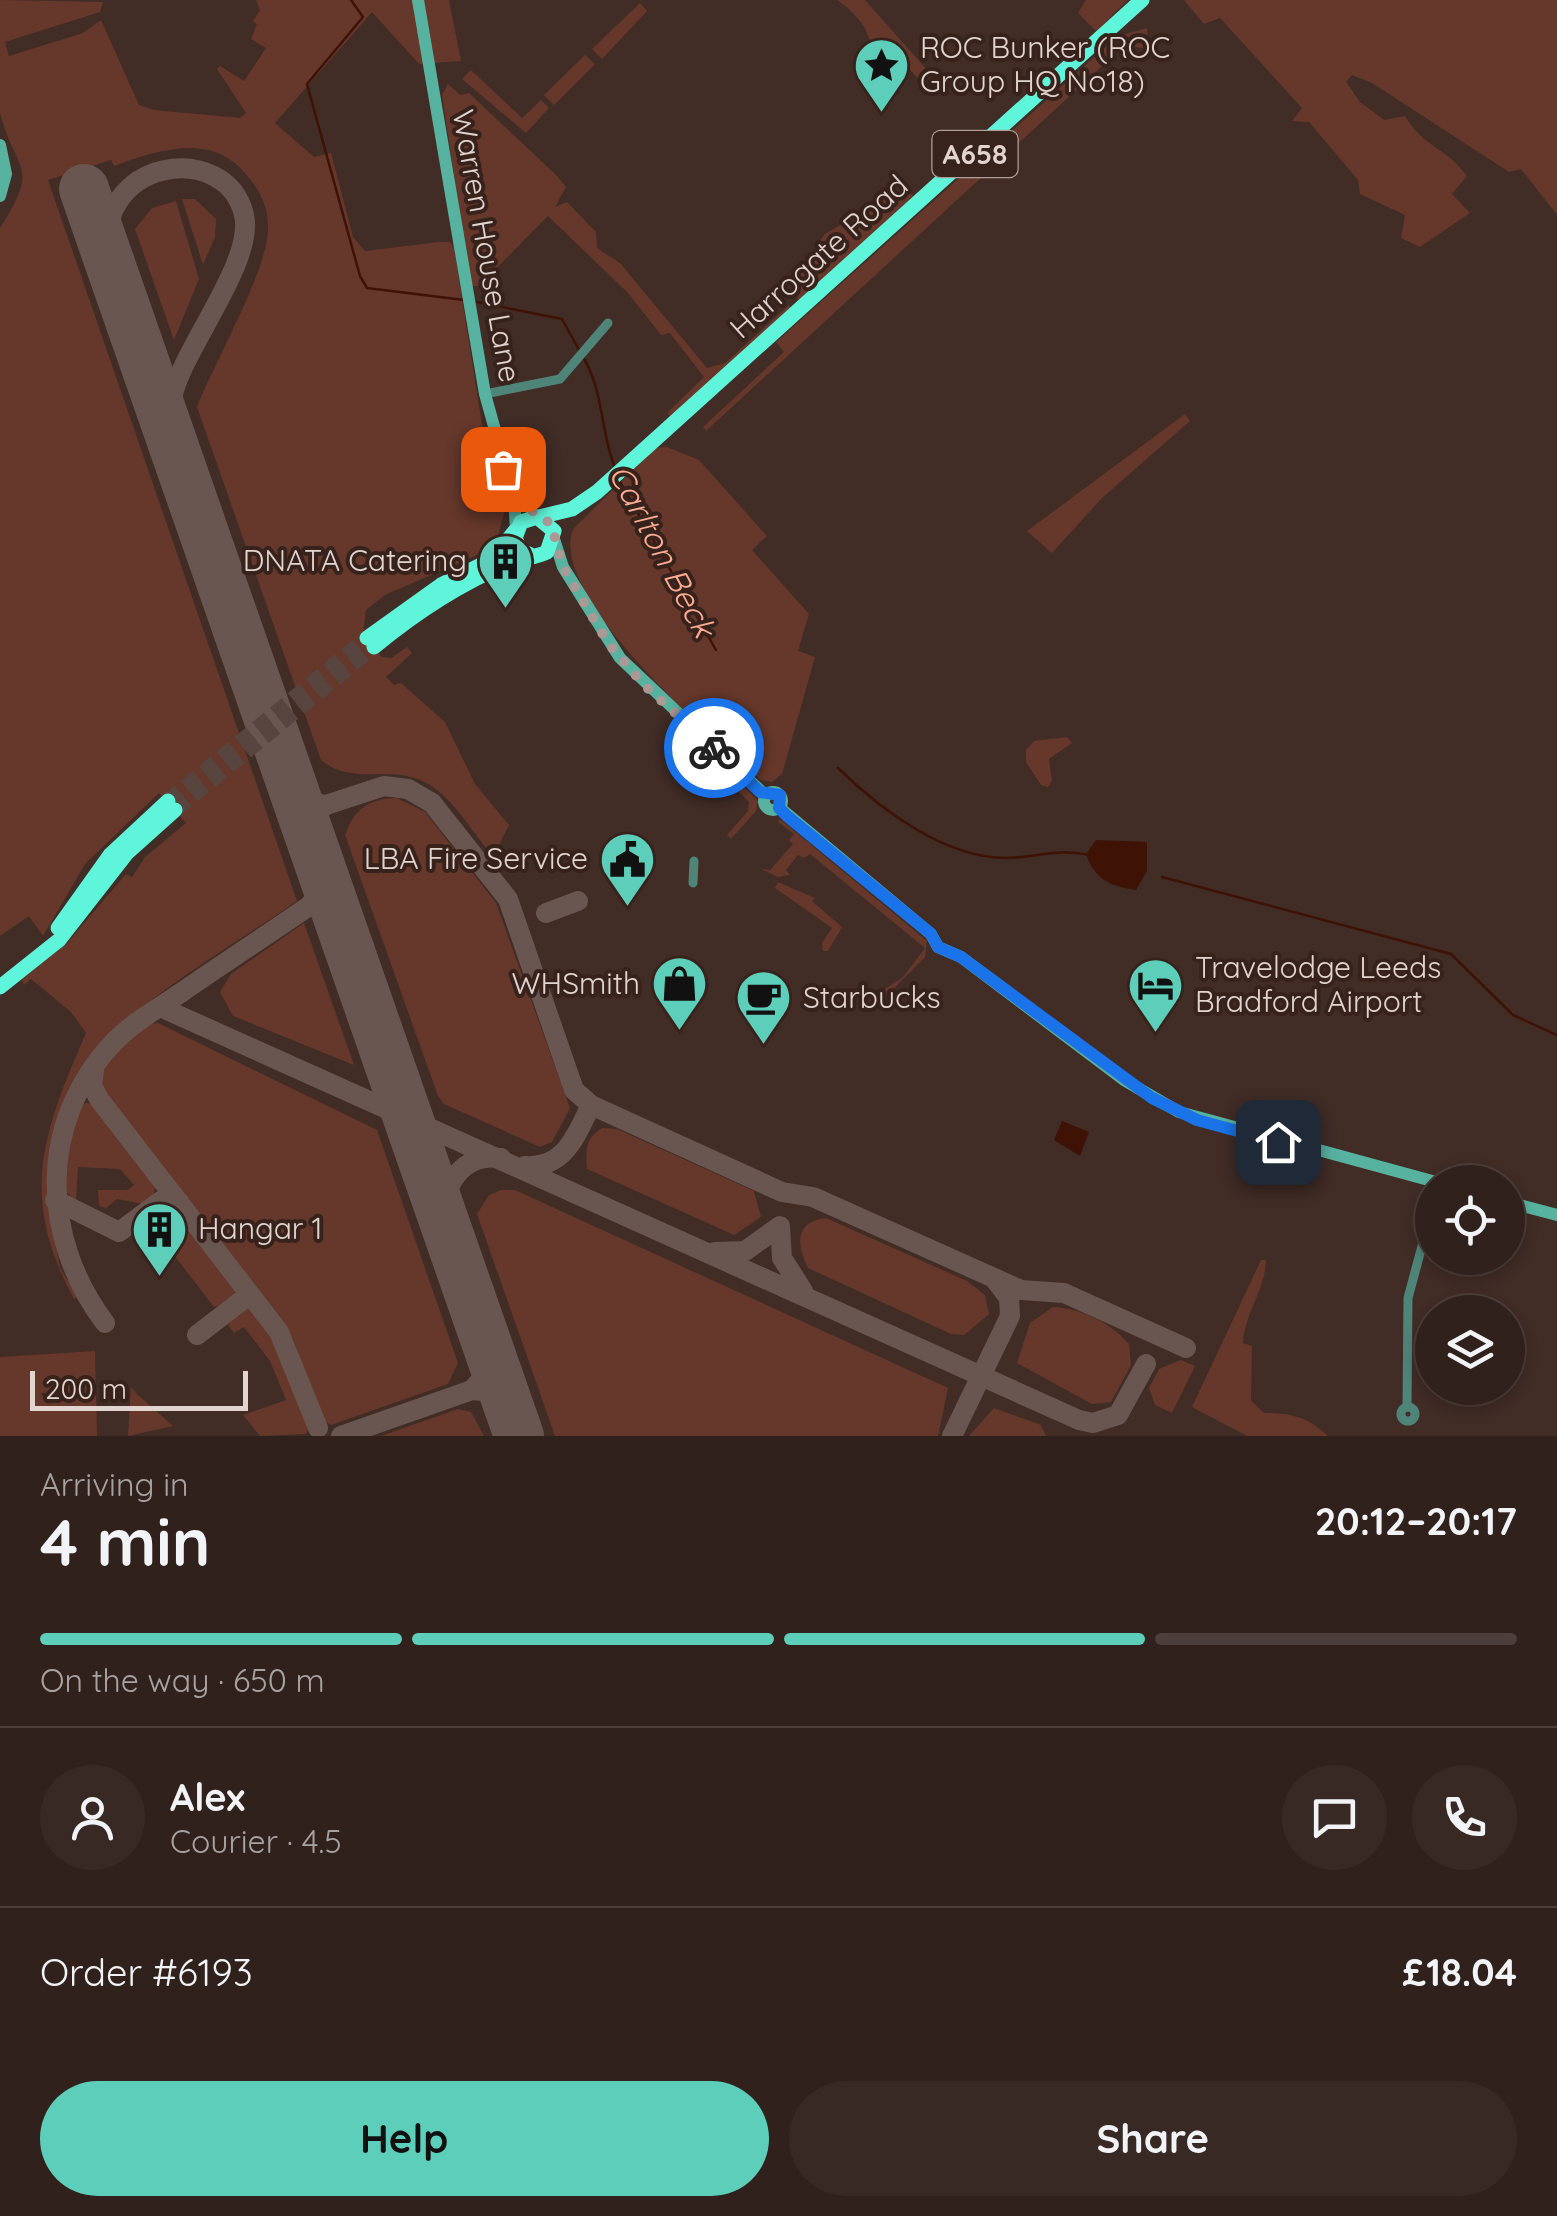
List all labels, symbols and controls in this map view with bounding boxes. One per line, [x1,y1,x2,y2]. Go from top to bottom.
place label: ROC Bunker (ROC Group HQ No18) [920,28,1170,100]
place icon: ROC Bunker (ROC Group HQ No18) [851,35,911,114]
street label: Warren House Lane [444,107,530,385]
road number: A658 [932,131,1018,177]
street label: Harrogate Road [721,166,915,346]
pin [461,427,546,512]
icon: bag [476,442,531,497]
water label: Carlton Beck [601,457,726,646]
building icon: DNATA Catering [476,531,536,610]
place label: DNATA Catering [243,541,467,579]
courier [664,698,764,798]
icon: bike [687,721,742,776]
public building icon: LBA Fire Service [597,829,657,908]
place label: LBA Fire Service [364,839,588,877]
place label: Travelodge Leeds Bradford Airport [1195,948,1441,1020]
shop icon: WHSmith [649,954,709,1033]
hotel icon: Travelodge Leeds Bradford Airport [1126,955,1186,1034]
place label: WHSmith [512,964,640,1002]
cafe icon: Starbucks [734,968,794,1047]
place label: Starbucks [803,978,941,1016]
pin [1236,1100,1321,1185]
icon: home [1251,1115,1306,1170]
map controls [1415,1165,1525,1405]
button: locate [1415,1165,1525,1275]
building icon: Hangar 1 [129,1199,189,1278]
place label: Hangar 1 [198,1209,323,1247]
button: layers [1415,1295,1525,1405]
scale bar [30,1366,248,1410]
text: 200 m [45,1371,127,1406]
text: Arriving in [40,1464,189,1504]
text: 20:12–20:17 [1315,1497,1517,1545]
text: 4 min [40,1501,210,1582]
text: On the way · 650 m [40,1660,325,1700]
button: person [40,1765,145,1870]
button: chat [1282,1765,1387,1870]
button: phone [1412,1765,1517,1870]
text: Alex [170,1773,245,1821]
text: Courier · 4.5 [170,1821,342,1861]
text: Order #6193 [40,1948,253,1996]
text: £18.04 [1403,1948,1517,1996]
button: Help [40,2081,769,2196]
button: Share [789,2081,1517,2196]

